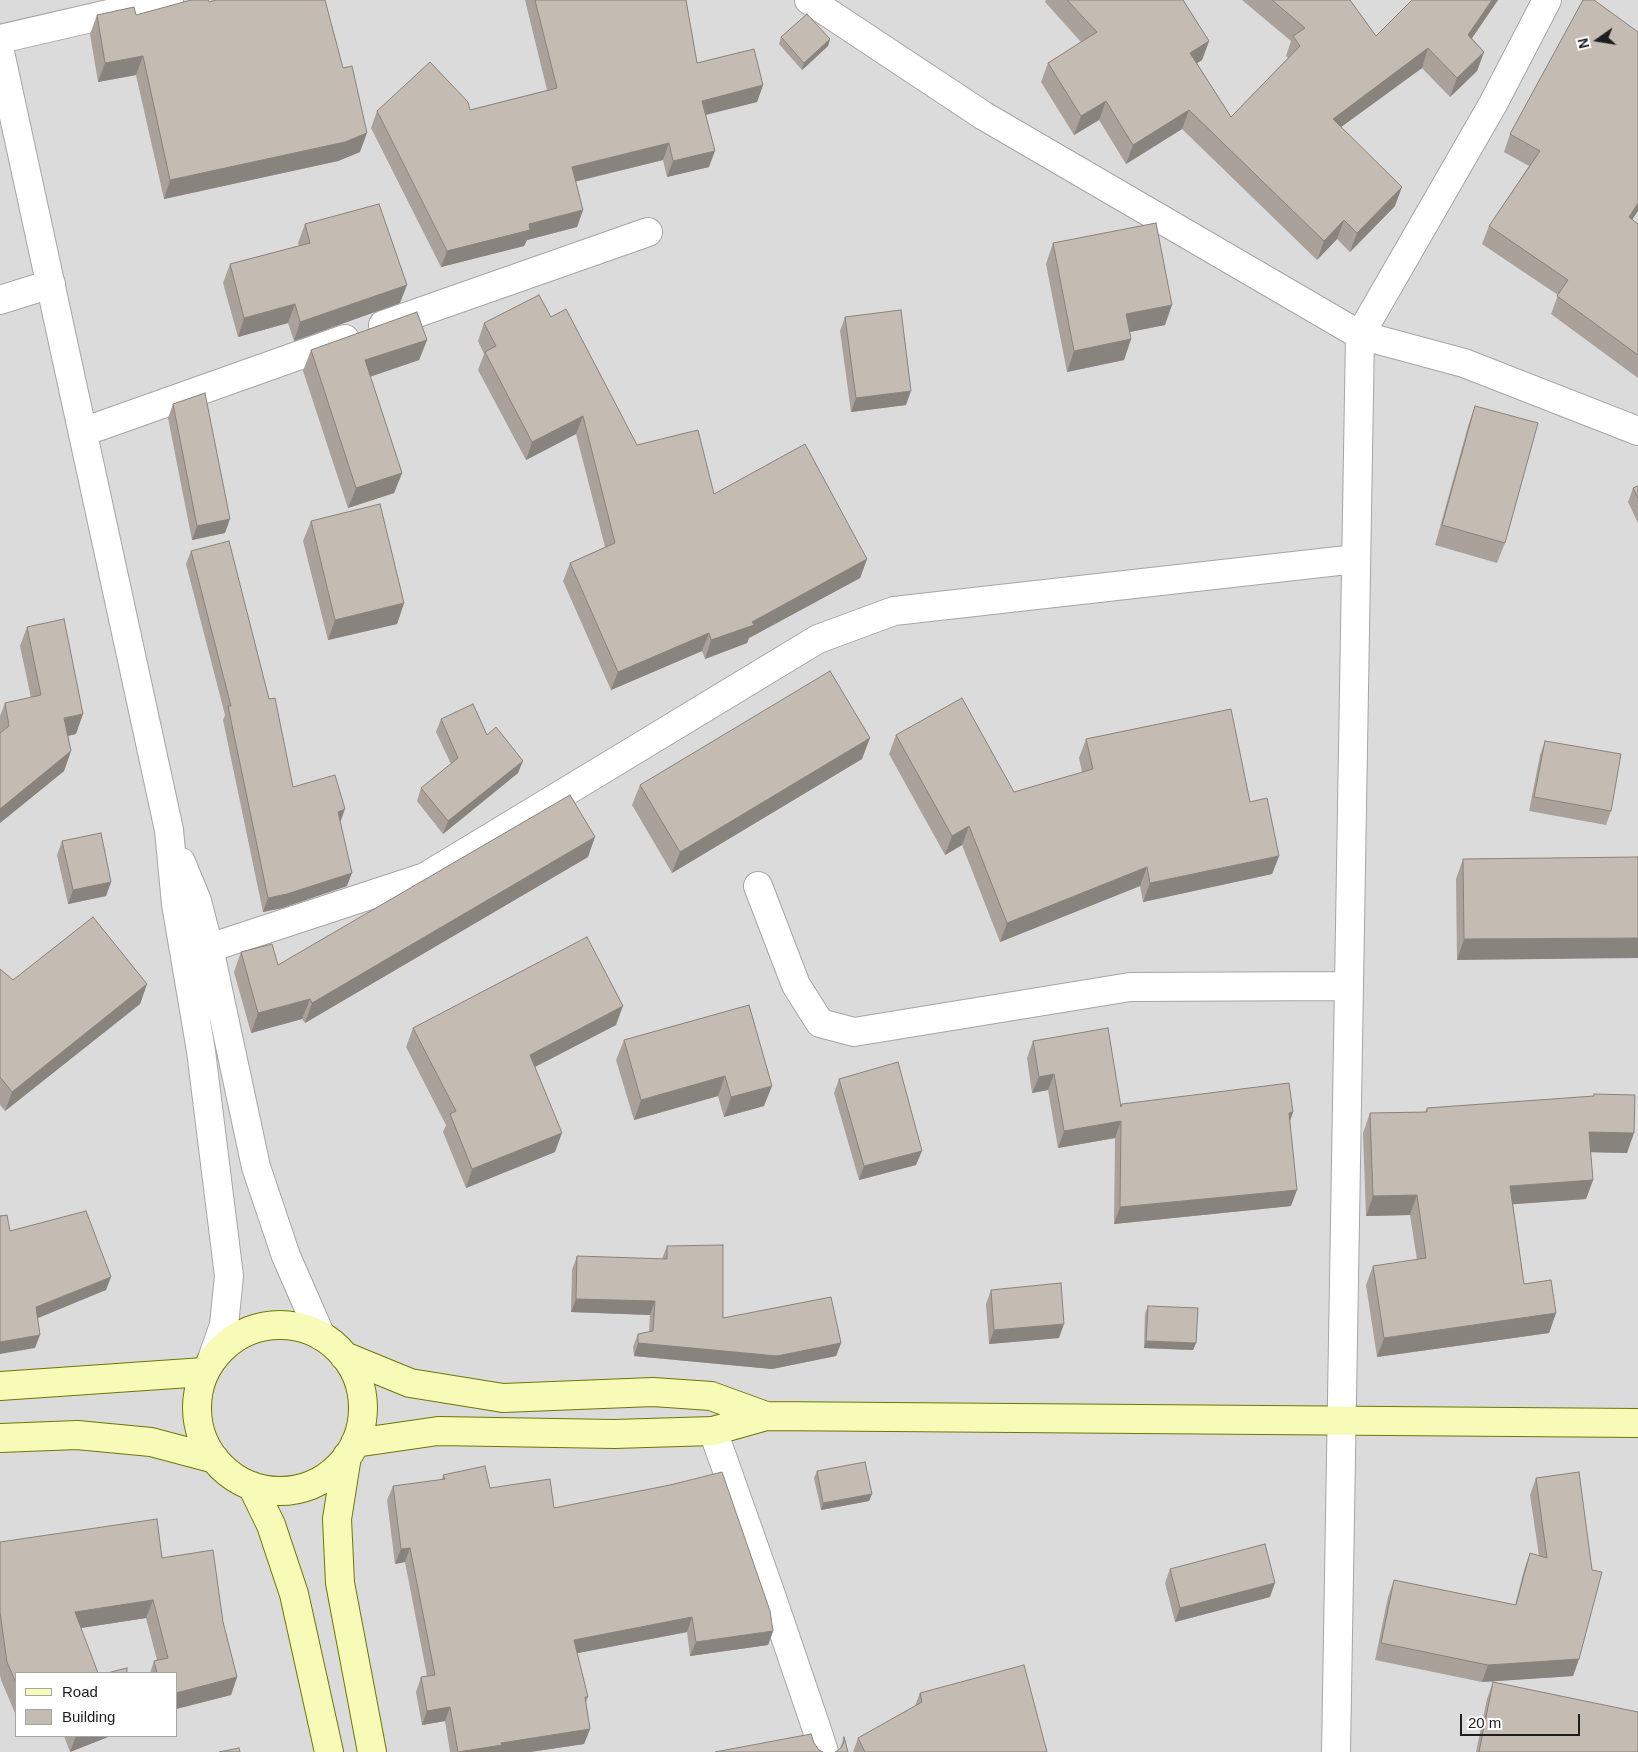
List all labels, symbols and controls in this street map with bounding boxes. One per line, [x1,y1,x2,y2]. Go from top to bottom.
north arrow [1573,15,1623,65]
text: N [1574,37,1592,50]
legend [15,1672,178,1737]
text: Road [62,1683,98,1700]
scale bar [1463,1704,1583,1736]
text: Building [62,1708,115,1725]
text: 20 m [1468,1714,1501,1731]

